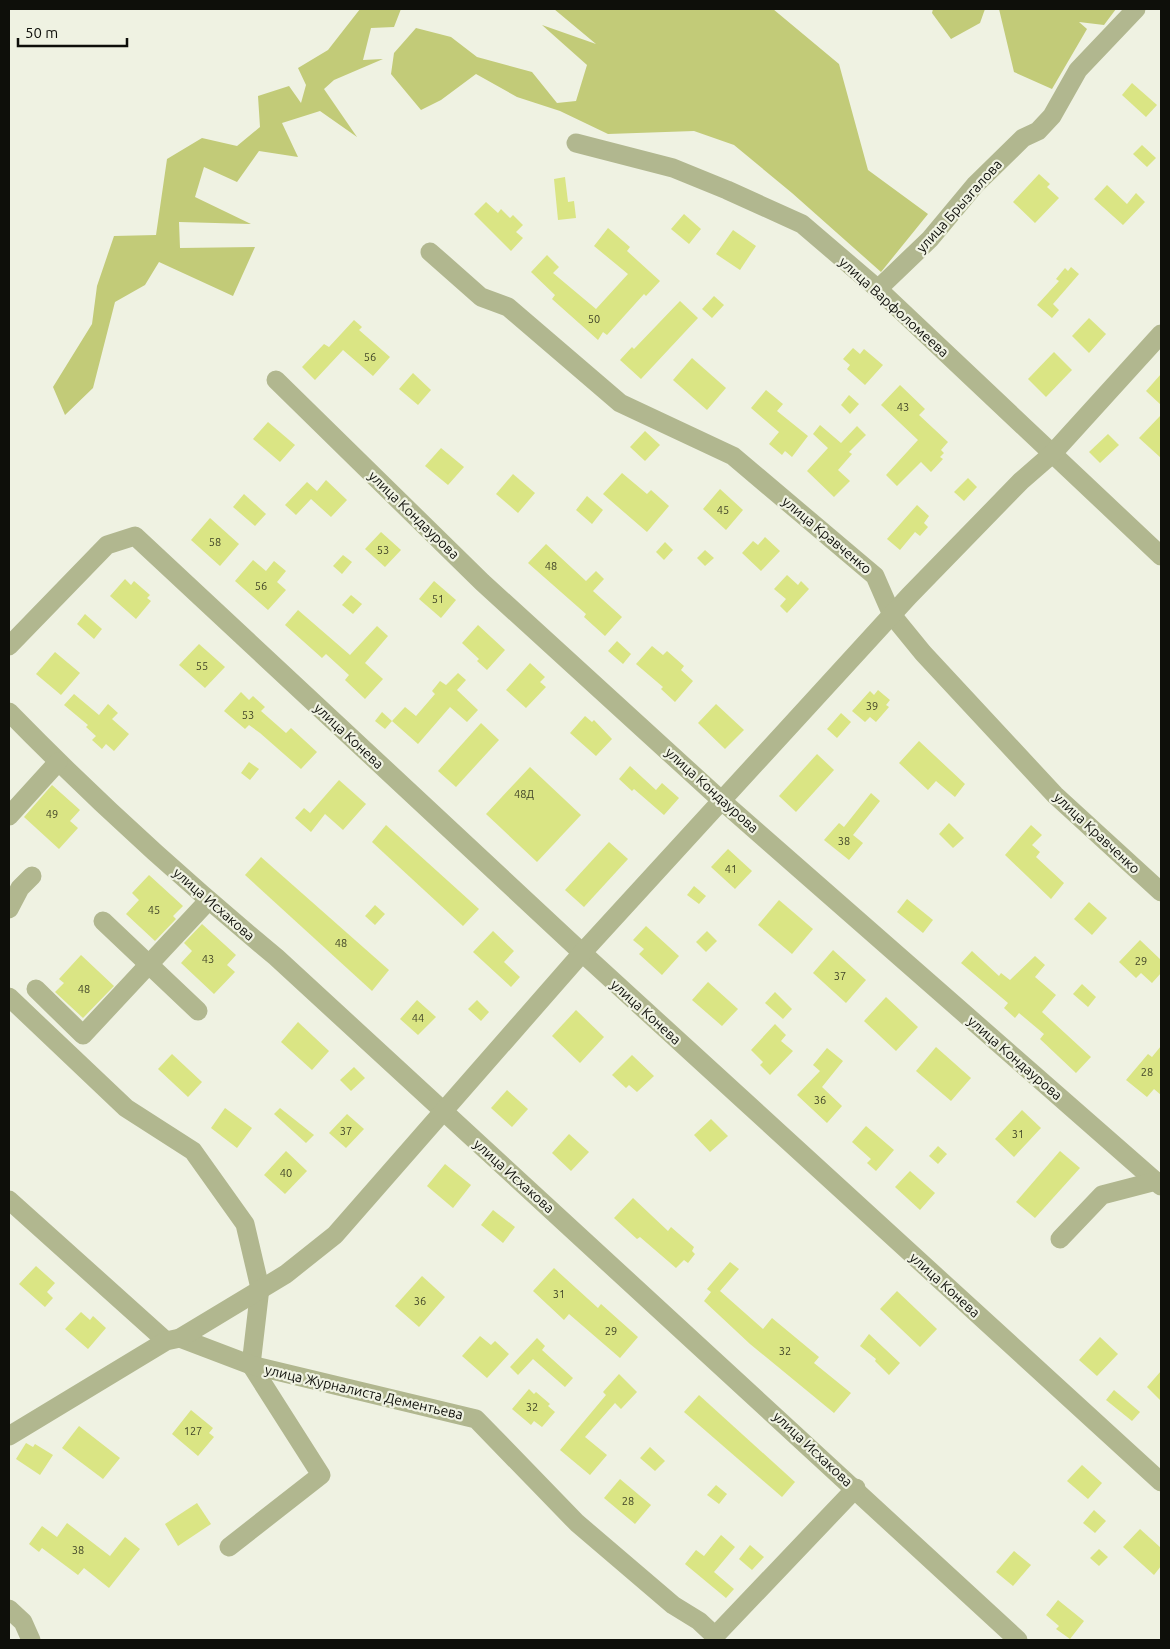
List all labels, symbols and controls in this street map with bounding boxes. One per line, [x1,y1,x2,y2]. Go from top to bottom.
scale bar [18,15,126,47]
text: 50 m [25,24,58,41]
street label: улица Брызгалова [913,156,1005,256]
street label: улица Варфоломеева [836,254,952,360]
house number: 50 [588,313,600,325]
house number: 56 [364,351,376,363]
house number: 43 [897,401,909,413]
street label: улица Кондаурова [365,468,463,562]
street label: улица Кравченко [779,493,875,577]
house number: 45 [717,504,729,516]
house number: 58 [209,536,221,548]
house number: 53 [377,544,389,556]
house number: 48 [545,560,557,572]
house number: 56 [255,580,267,592]
house number: 51 [432,593,444,605]
house number: 55 [196,660,208,672]
street label: улица Конева [311,700,387,772]
house number: 39 [866,700,878,712]
house number: 53 [242,709,254,721]
street label: улица Кондаурова [662,744,762,836]
house number: 48Д [514,788,534,800]
street label: улица Кравченко [1051,789,1143,877]
house number: 49 [46,808,58,820]
house number: 38 [838,835,850,847]
house number: 41 [725,863,737,875]
street label: улица Исхакова [170,864,258,944]
house number: 45 [148,904,160,916]
house number: 48 [335,937,347,949]
house number: 43 [202,953,214,965]
house number: 29 [1135,955,1147,967]
house number: 37 [834,970,846,982]
street label: улица Конева [608,976,684,1048]
house number: 48 [78,983,90,995]
house number: 44 [412,1012,424,1024]
street label: улица Кондаурова [965,1013,1065,1103]
house number: 28 [1141,1066,1153,1078]
house number: 36 [814,1094,826,1106]
house number: 37 [340,1125,352,1137]
house number: 31 [1012,1128,1024,1140]
street label: улица Исхакова [471,1136,557,1216]
house number: 40 [280,1167,292,1179]
street label: улица Конева [907,1249,983,1321]
house number: 31 [553,1288,565,1300]
house number: 36 [414,1295,426,1307]
house number: 29 [605,1325,617,1337]
house number: 32 [779,1345,791,1357]
street label: улица Журналиста Дементьева [263,1361,465,1423]
house number: 32 [526,1401,538,1413]
street label: улица Исхакова [770,1408,856,1490]
house number: 127 [184,1425,202,1437]
house number: 28 [622,1495,634,1507]
house number: 38 [72,1544,84,1556]

